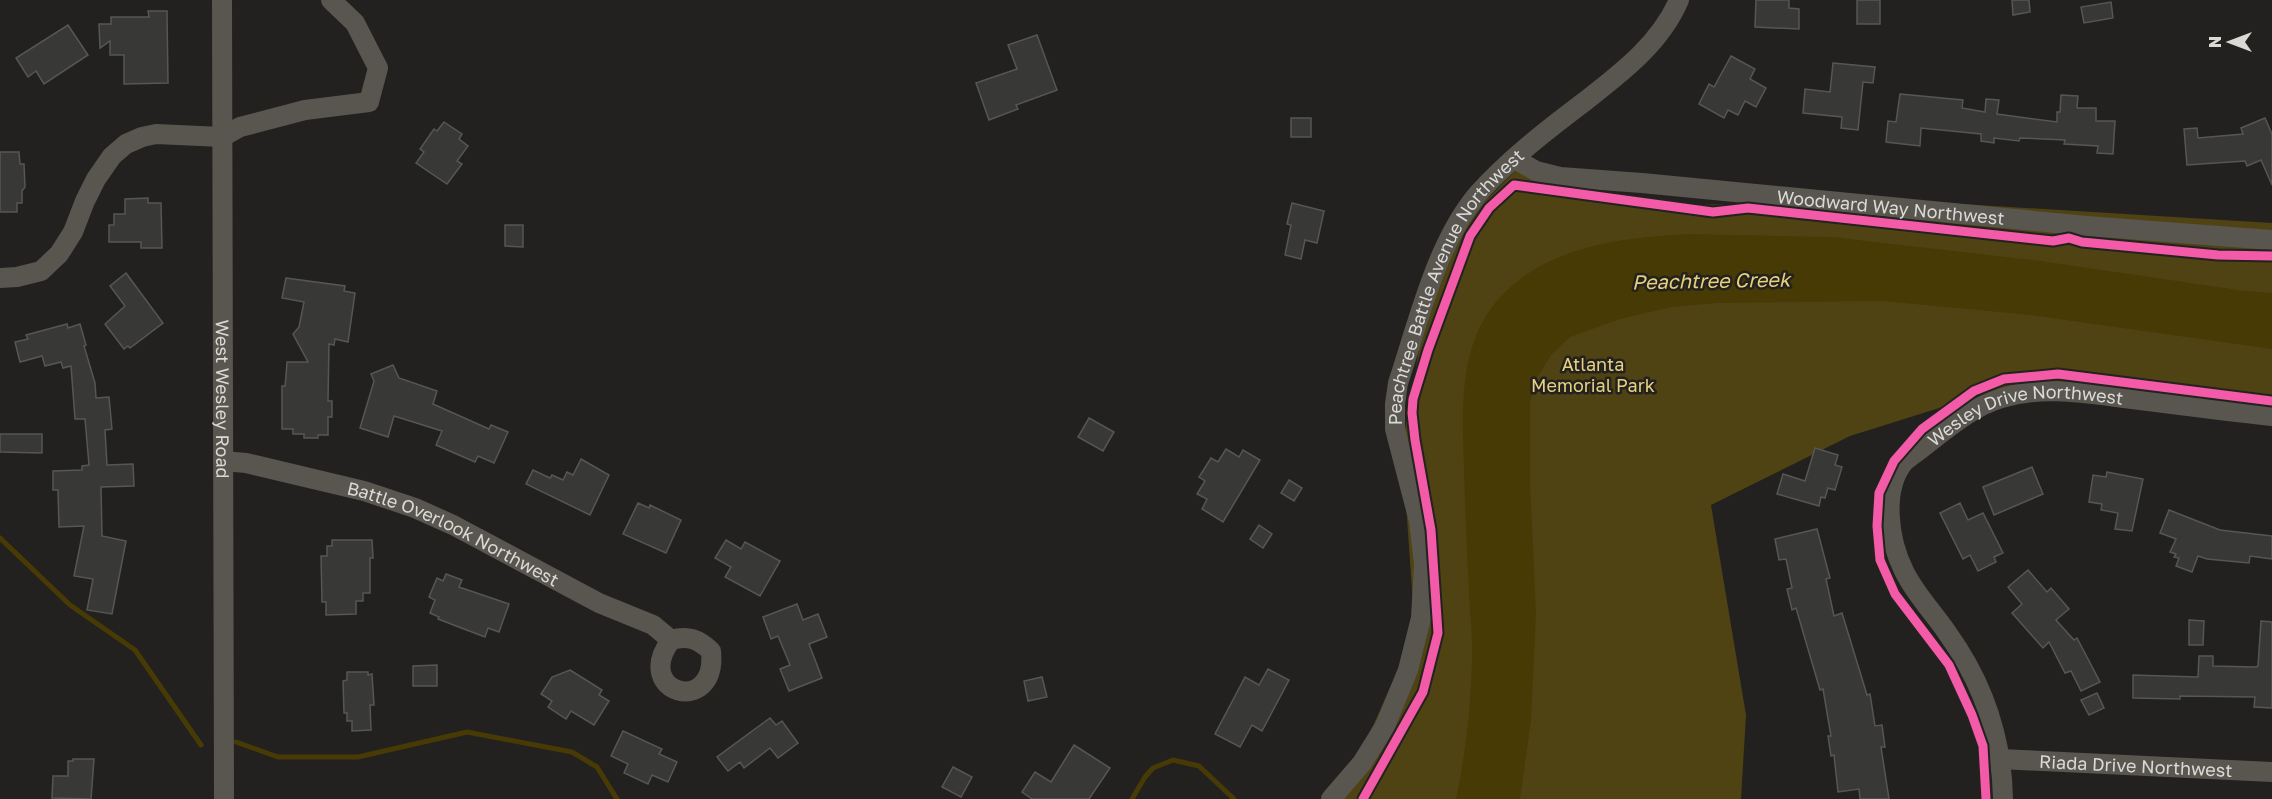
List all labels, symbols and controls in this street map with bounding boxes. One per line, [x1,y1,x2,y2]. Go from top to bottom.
north arrow [2200,12,2260,72]
text: N [2205,36,2225,48]
street label: Peachtree Battle Avenue Northwest [1384,144,1528,425]
street label: Woodward Way Northwest [1776,185,2006,229]
water label: Peachtree Creek [1632,267,1793,293]
street label: West Wesley Road [212,319,234,479]
park label: Atlanta Memorial Park [1531,353,1655,396]
street label: Wesley Drive Northwest [1923,380,2125,451]
street label: Battle Overlook Northwest [345,476,563,591]
street label: Riada Drive Northwest [2039,750,2233,781]

